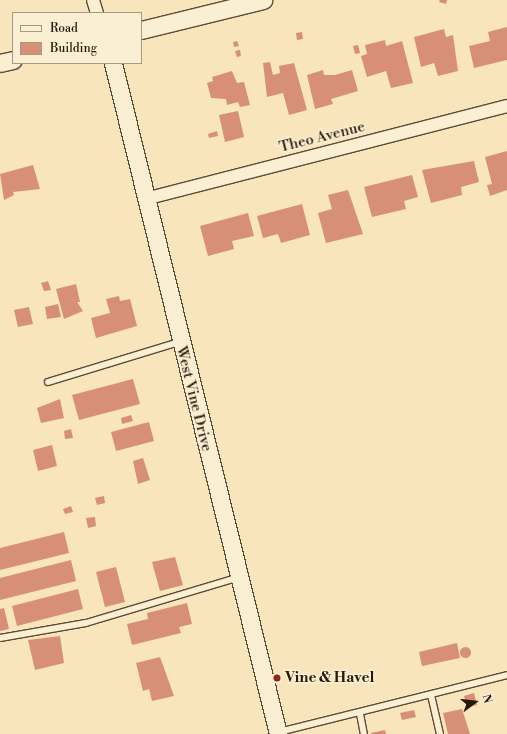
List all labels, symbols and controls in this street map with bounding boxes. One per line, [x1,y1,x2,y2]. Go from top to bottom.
legend [12,12,142,64]
text: Road [50,21,78,36]
text: Building [50,41,97,56]
street label: Theo Avenue [277,118,367,156]
street label: West Vine Drive [172,344,216,454]
place label: Vine & Havel [285,669,375,687]
marker: Vine & Havel [272,673,282,683]
north arrow [455,682,495,722]
text: N [479,693,494,705]

